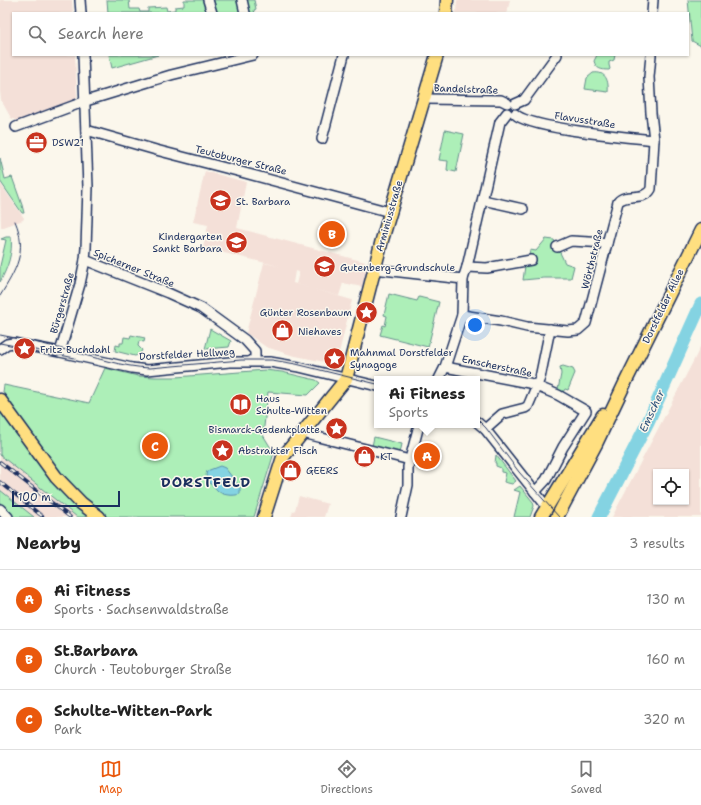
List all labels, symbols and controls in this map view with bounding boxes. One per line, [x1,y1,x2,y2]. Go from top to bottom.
search box [12,12,689,56]
icon: search [26,23,48,45]
text: Search here [58,24,144,44]
street label: Bandelstraße [434,81,499,97]
street label: Flavusstraße [554,109,617,131]
office icon: DSW21 [24,129,50,155]
place label: DSW21 [52,136,84,149]
street label: Teutoburger Straße [194,142,289,178]
street label: Arminiusstraße [373,179,405,253]
school or university icon: St. Barbara [207,188,233,214]
place label: St. Barbara [236,195,291,208]
pin: B [319,219,345,249]
street label: Wörthstraße [578,227,606,290]
school or university icon: Kindergarten Sankt Barbara [224,229,250,255]
place label: Kindergarten Sankt Barbara [152,230,223,255]
street label: Spicherner Straße [92,246,177,290]
school or university icon: Gutenberg-Grundschule [312,254,338,280]
place label: Gutenberg-Grundschule [340,261,455,274]
street label: Dorstfelder Allee [639,266,687,346]
street label: Bürgerstraße [47,270,77,335]
place icon: Günter Rosenbaum [354,299,380,325]
place label: Günter Rosenbaum [260,306,352,319]
your location [465,315,485,335]
shop icon: Niehaves [269,318,295,344]
place label: Niehaves [298,325,342,338]
place icon: Fritz Buchdahl [12,336,38,362]
place label: Fritz Buchdahl [40,343,110,356]
street label: Dorstfelder Hellweg [139,345,235,363]
place icon: Mahnmal Dorstfelder Synagoge [322,345,348,371]
place label: Mahnmal Dorstfelder Synagoge [350,346,453,371]
street label: Emscherstraße [461,352,534,380]
popup [374,376,480,428]
text: Ai Fitness [389,384,465,404]
water label: Emscher [636,387,669,435]
library icon: Haus Schulte-Witten [228,391,254,417]
place label: Haus Schulte-Witten [256,392,327,417]
text: Sports [389,404,429,421]
place icon: Bismarck-Gedenkplatte [323,416,349,442]
place label: Bismarck-Gedenkplatte [209,423,320,436]
pin: C [142,431,168,461]
place icon: Abstrakter Fisch [210,437,236,463]
pin: A [414,441,440,471]
shop icon: KT [352,443,378,469]
place label: Abstrakter Fisch [238,444,318,457]
place label: KT [380,450,392,463]
shop icon: GEERS [277,457,303,483]
place label: GEERS [306,464,339,477]
map controls [653,469,689,505]
button: locate [653,469,689,505]
district label: DORSTFELD [161,473,251,491]
scale bar [12,489,120,508]
text: 100 m [18,490,51,505]
text: Nearby [16,532,81,554]
text: 3 results [629,535,685,552]
text: Ai Fitness [54,581,131,601]
text: A [24,591,34,608]
text: 130 m [647,591,685,608]
text: Sports · Sachsenwaldstraße [54,601,229,618]
text: St.Barbara [54,641,138,661]
text: B [25,651,33,668]
text: 160 m [647,651,685,668]
text: Church · Teutoburger Straße [54,661,232,678]
text: Schulte-Witten-Park [54,701,212,721]
text: C [25,711,33,728]
text: 320 m [643,711,685,728]
text: Park [54,721,82,738]
tab: Map [99,758,123,797]
tab: Directions [320,758,373,797]
tab: Saved [571,758,602,797]

